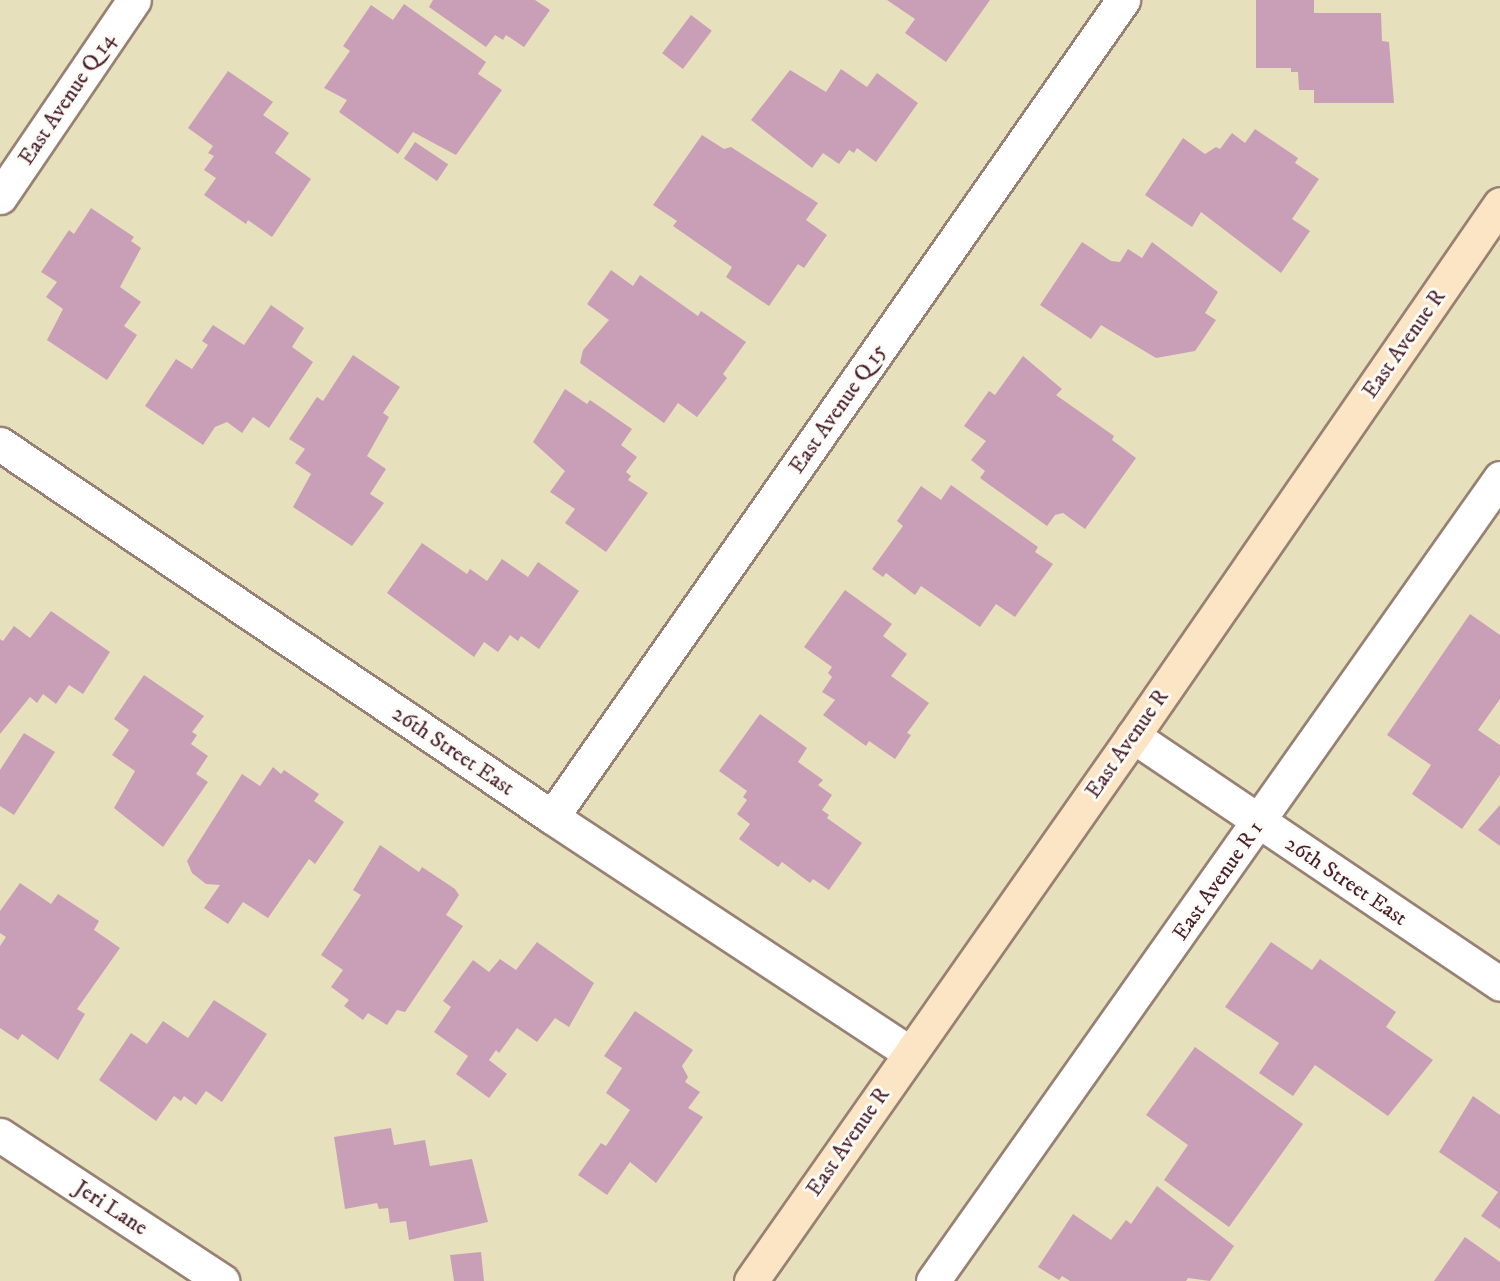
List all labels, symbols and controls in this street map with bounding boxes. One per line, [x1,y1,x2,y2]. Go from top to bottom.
street label: East Avenue Q 14 [13,28,121,170]
street label: East Avenue R [1357,284,1451,404]
street label: East Avenue Q 15 [784,339,892,479]
street label: East Avenue R [1080,684,1174,804]
street label: 26th Street East [387,700,519,802]
street label: East Avenue R 1 [1167,816,1269,946]
street label: 26th Street East [1280,830,1412,932]
street label: East Avenue R [801,1082,895,1202]
street label: Jeri Lane [70,1175,152,1241]

